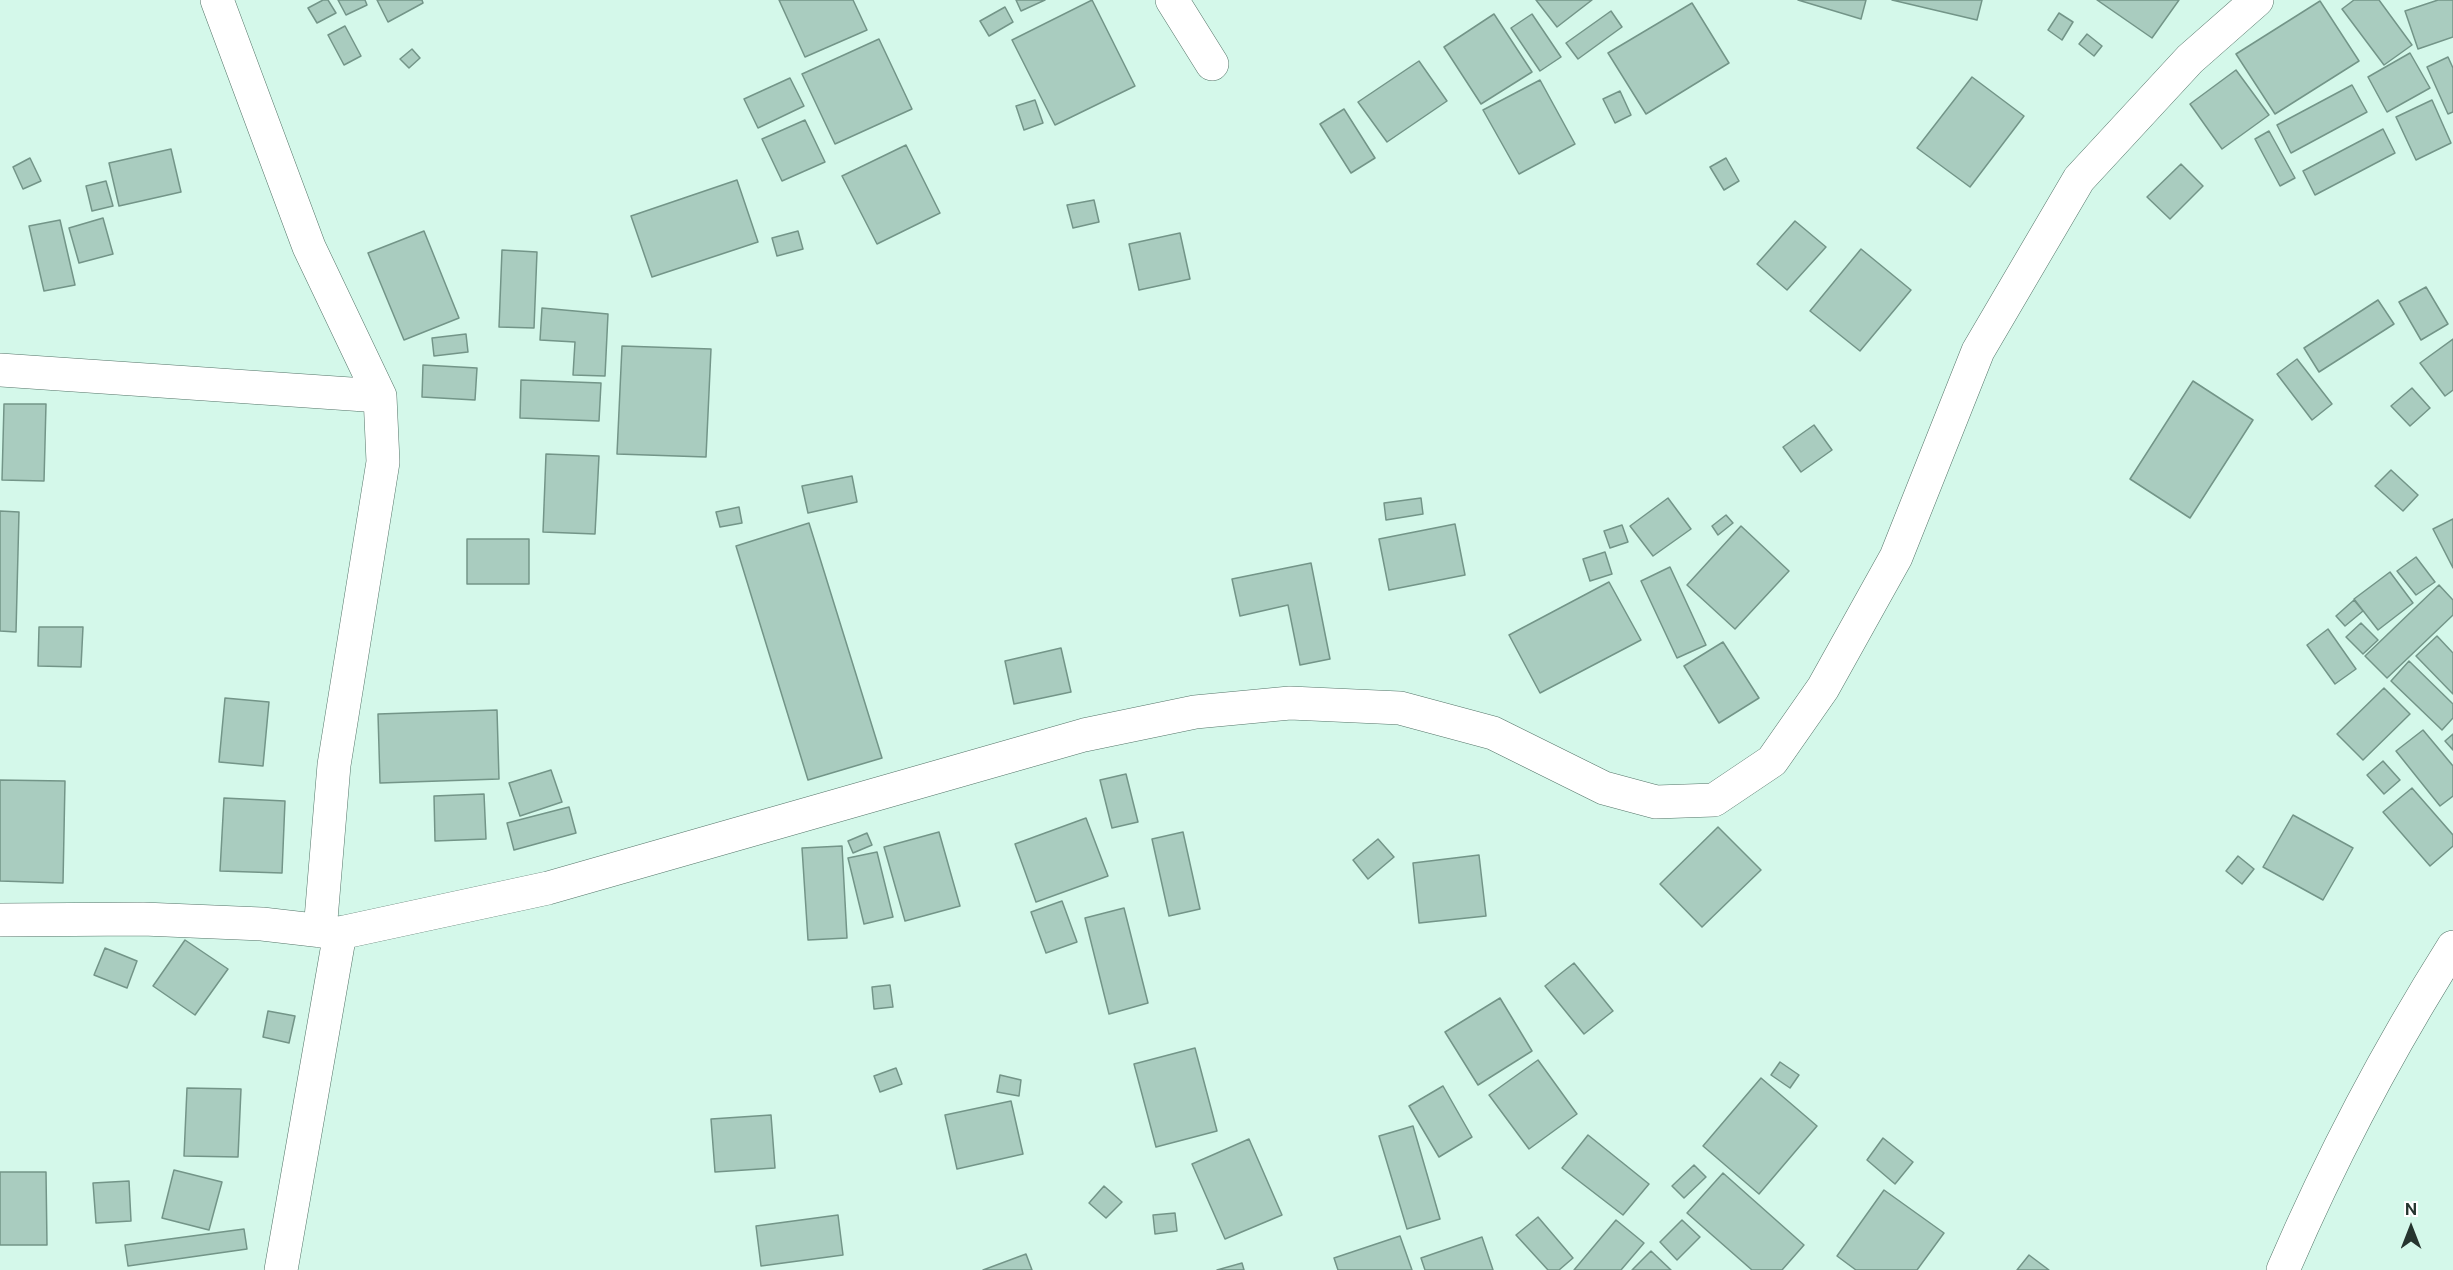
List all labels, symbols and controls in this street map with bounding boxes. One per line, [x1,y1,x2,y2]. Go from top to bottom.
north arrow [2381,1198,2441,1258]
text: N [2405,1200,2417,1219]

